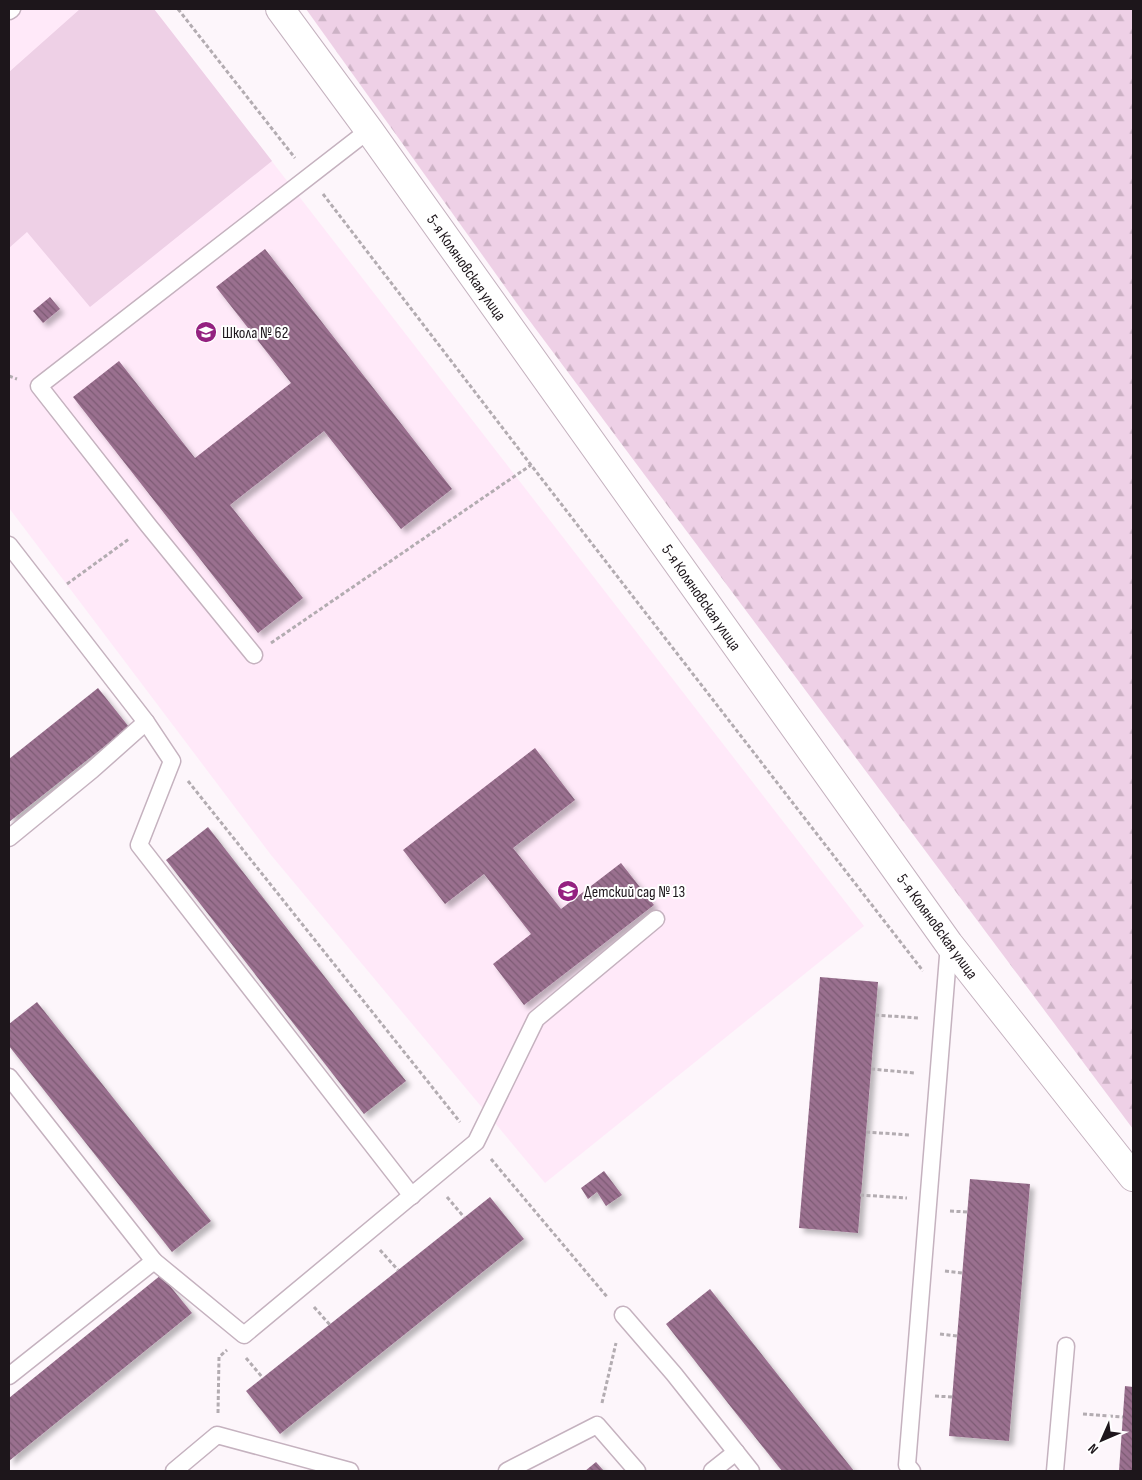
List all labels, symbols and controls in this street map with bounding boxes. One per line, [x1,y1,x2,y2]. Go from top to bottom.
street label: 5-я Коляновская улица [422,211,509,325]
school or university icon: Школа № 62 [194,320,218,344]
place label: Школа № 62 [222,324,288,343]
street label: 5-я Коляновская улица [657,541,744,655]
street label: 5-я Коляновская улица [892,871,981,983]
school or university icon: Детский сад № 13 [556,879,580,903]
place label: Детский сад № 13 [584,883,685,902]
north arrow [1077,1415,1127,1465]
text: N [1085,1440,1102,1457]

